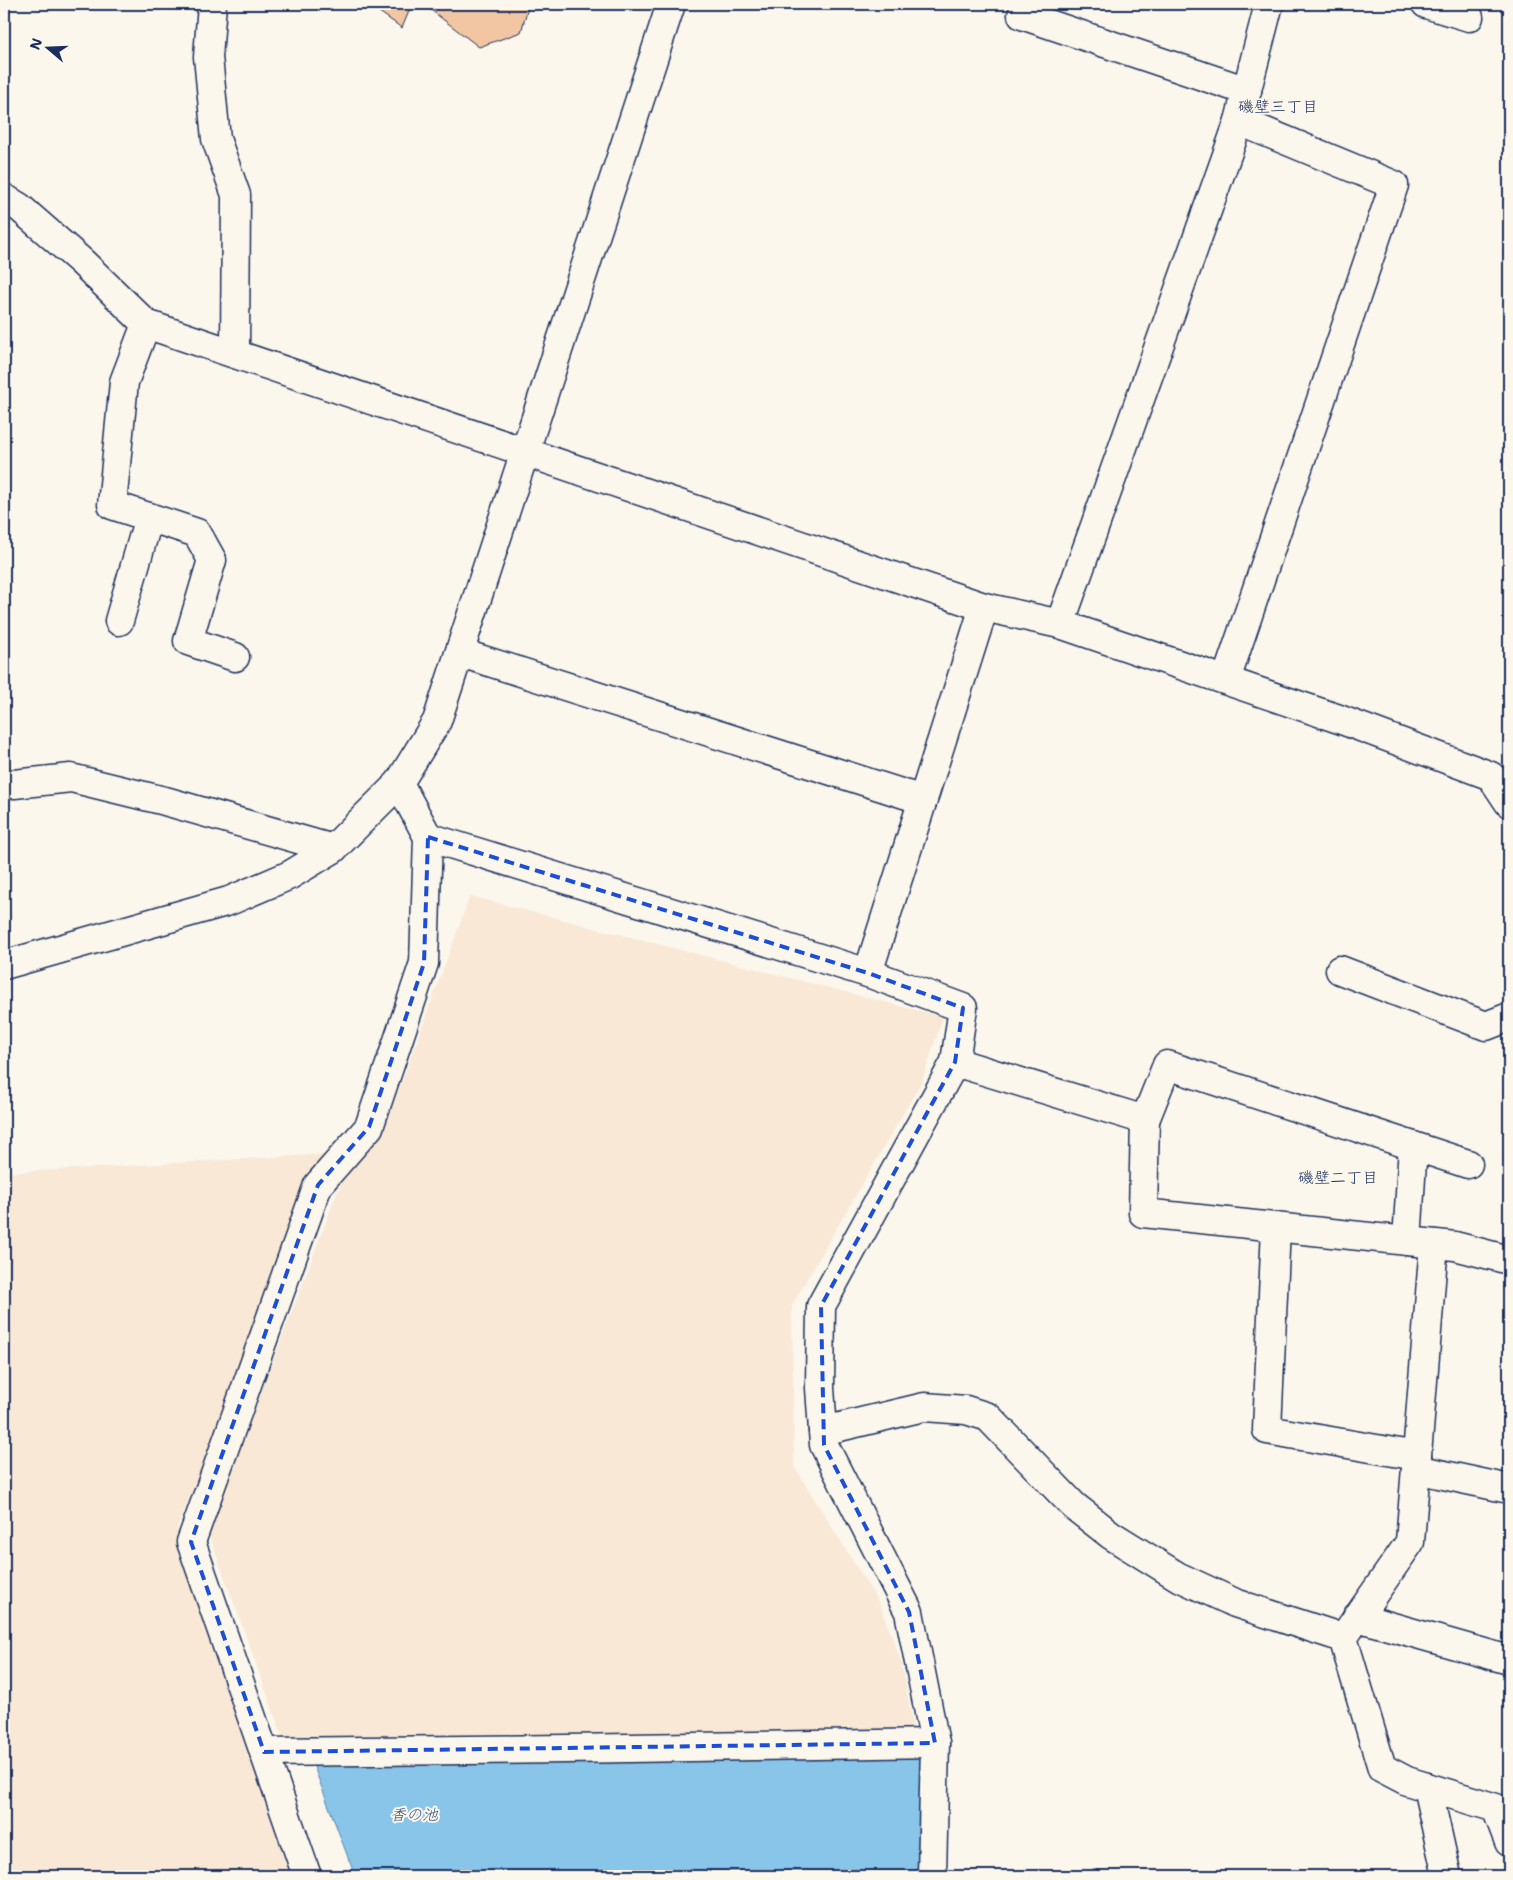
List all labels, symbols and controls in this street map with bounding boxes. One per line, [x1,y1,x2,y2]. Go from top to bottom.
north arrow [22,22,72,72]
text: N [25,36,46,52]
district label: 磯壁三丁目 [1238,96,1318,117]
district label: 磯壁二丁目 [1298,1167,1378,1188]
water label: 香の池 [390,1804,439,1825]

